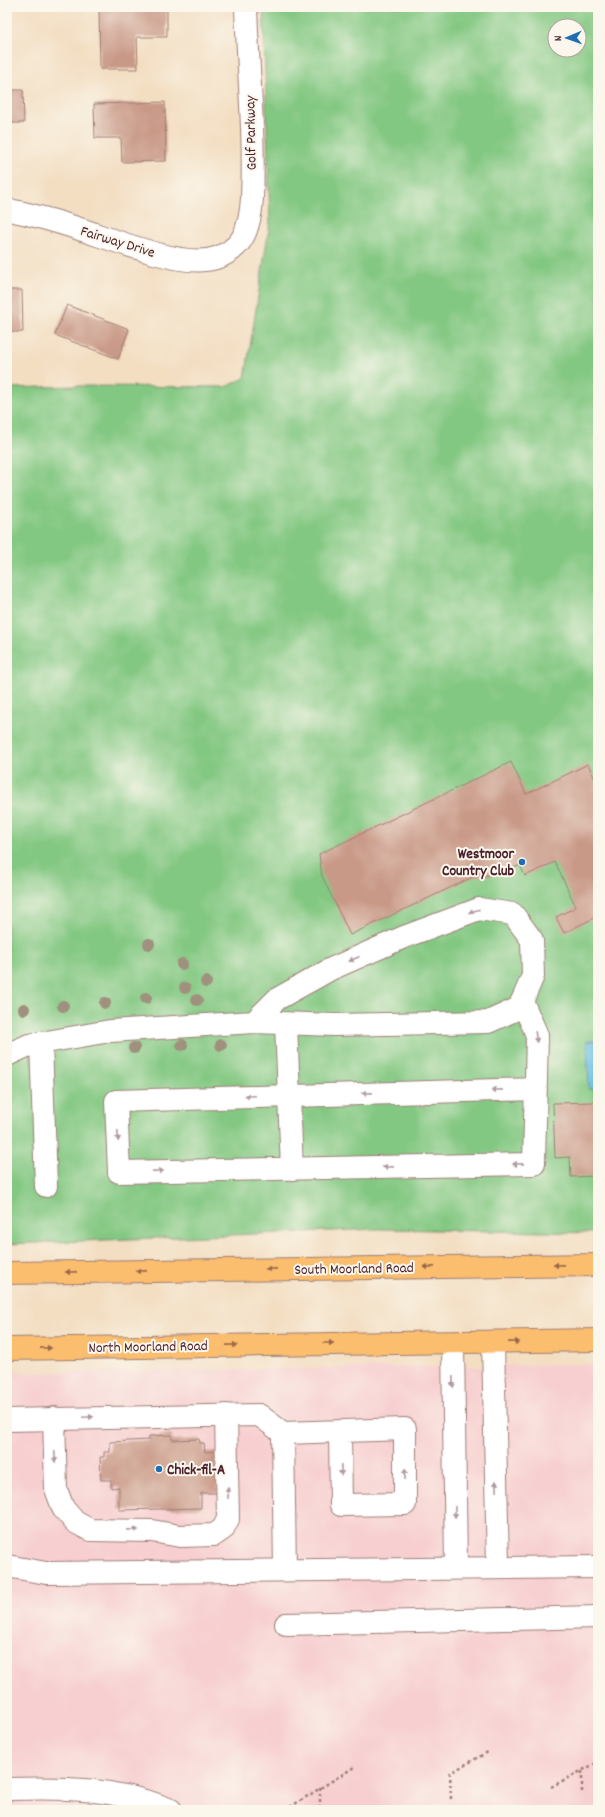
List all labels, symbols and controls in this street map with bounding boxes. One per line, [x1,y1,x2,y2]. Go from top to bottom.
north arrow [547,18,587,58]
text: N [551,35,567,41]
street label: Golf Parkway [240,94,264,171]
street label: Fairway Drive [77,221,158,265]
place label: Westmoor Country Club [442,844,515,883]
marker: Westmoor Country Club [517,857,527,867]
one-way arrow [468,908,480,914]
one-way arrow [347,957,359,963]
one-way arrow [533,1031,539,1043]
one-way arrow [490,1087,503,1093]
one-way arrow [360,1090,373,1096]
one-way arrow [244,1093,256,1100]
one-way arrow [114,1130,121,1142]
one-way arrow [512,1161,524,1168]
one-way arrow [381,1164,394,1170]
one-way arrow [152,1168,165,1174]
street label: South Moorland Road [294,1258,414,1282]
one-way arrow [552,1262,565,1268]
one-way arrow [422,1264,435,1270]
one-way arrow [264,1266,277,1272]
one-way arrow [134,1268,147,1274]
one-way arrow [64,1269,77,1275]
street label: North Moorland Road [88,1336,208,1360]
one-way arrow [508,1339,521,1345]
one-way arrow [322,1340,334,1347]
one-way arrow [226,1342,239,1348]
one-way arrow [40,1345,52,1352]
one-way arrow [450,1376,456,1389]
one-way arrow [82,1414,94,1421]
one-way arrow [52,1451,58,1464]
place label: Chick-fil-A [167,1460,225,1482]
marker: Chick-fil-A [154,1464,164,1474]
one-way arrow [337,1464,344,1476]
one-way arrow [402,1467,408,1480]
one-way arrow [493,1479,499,1492]
one-way arrow [225,1486,231,1499]
one-way arrow [452,1506,459,1518]
one-way arrow [127,1527,140,1533]

